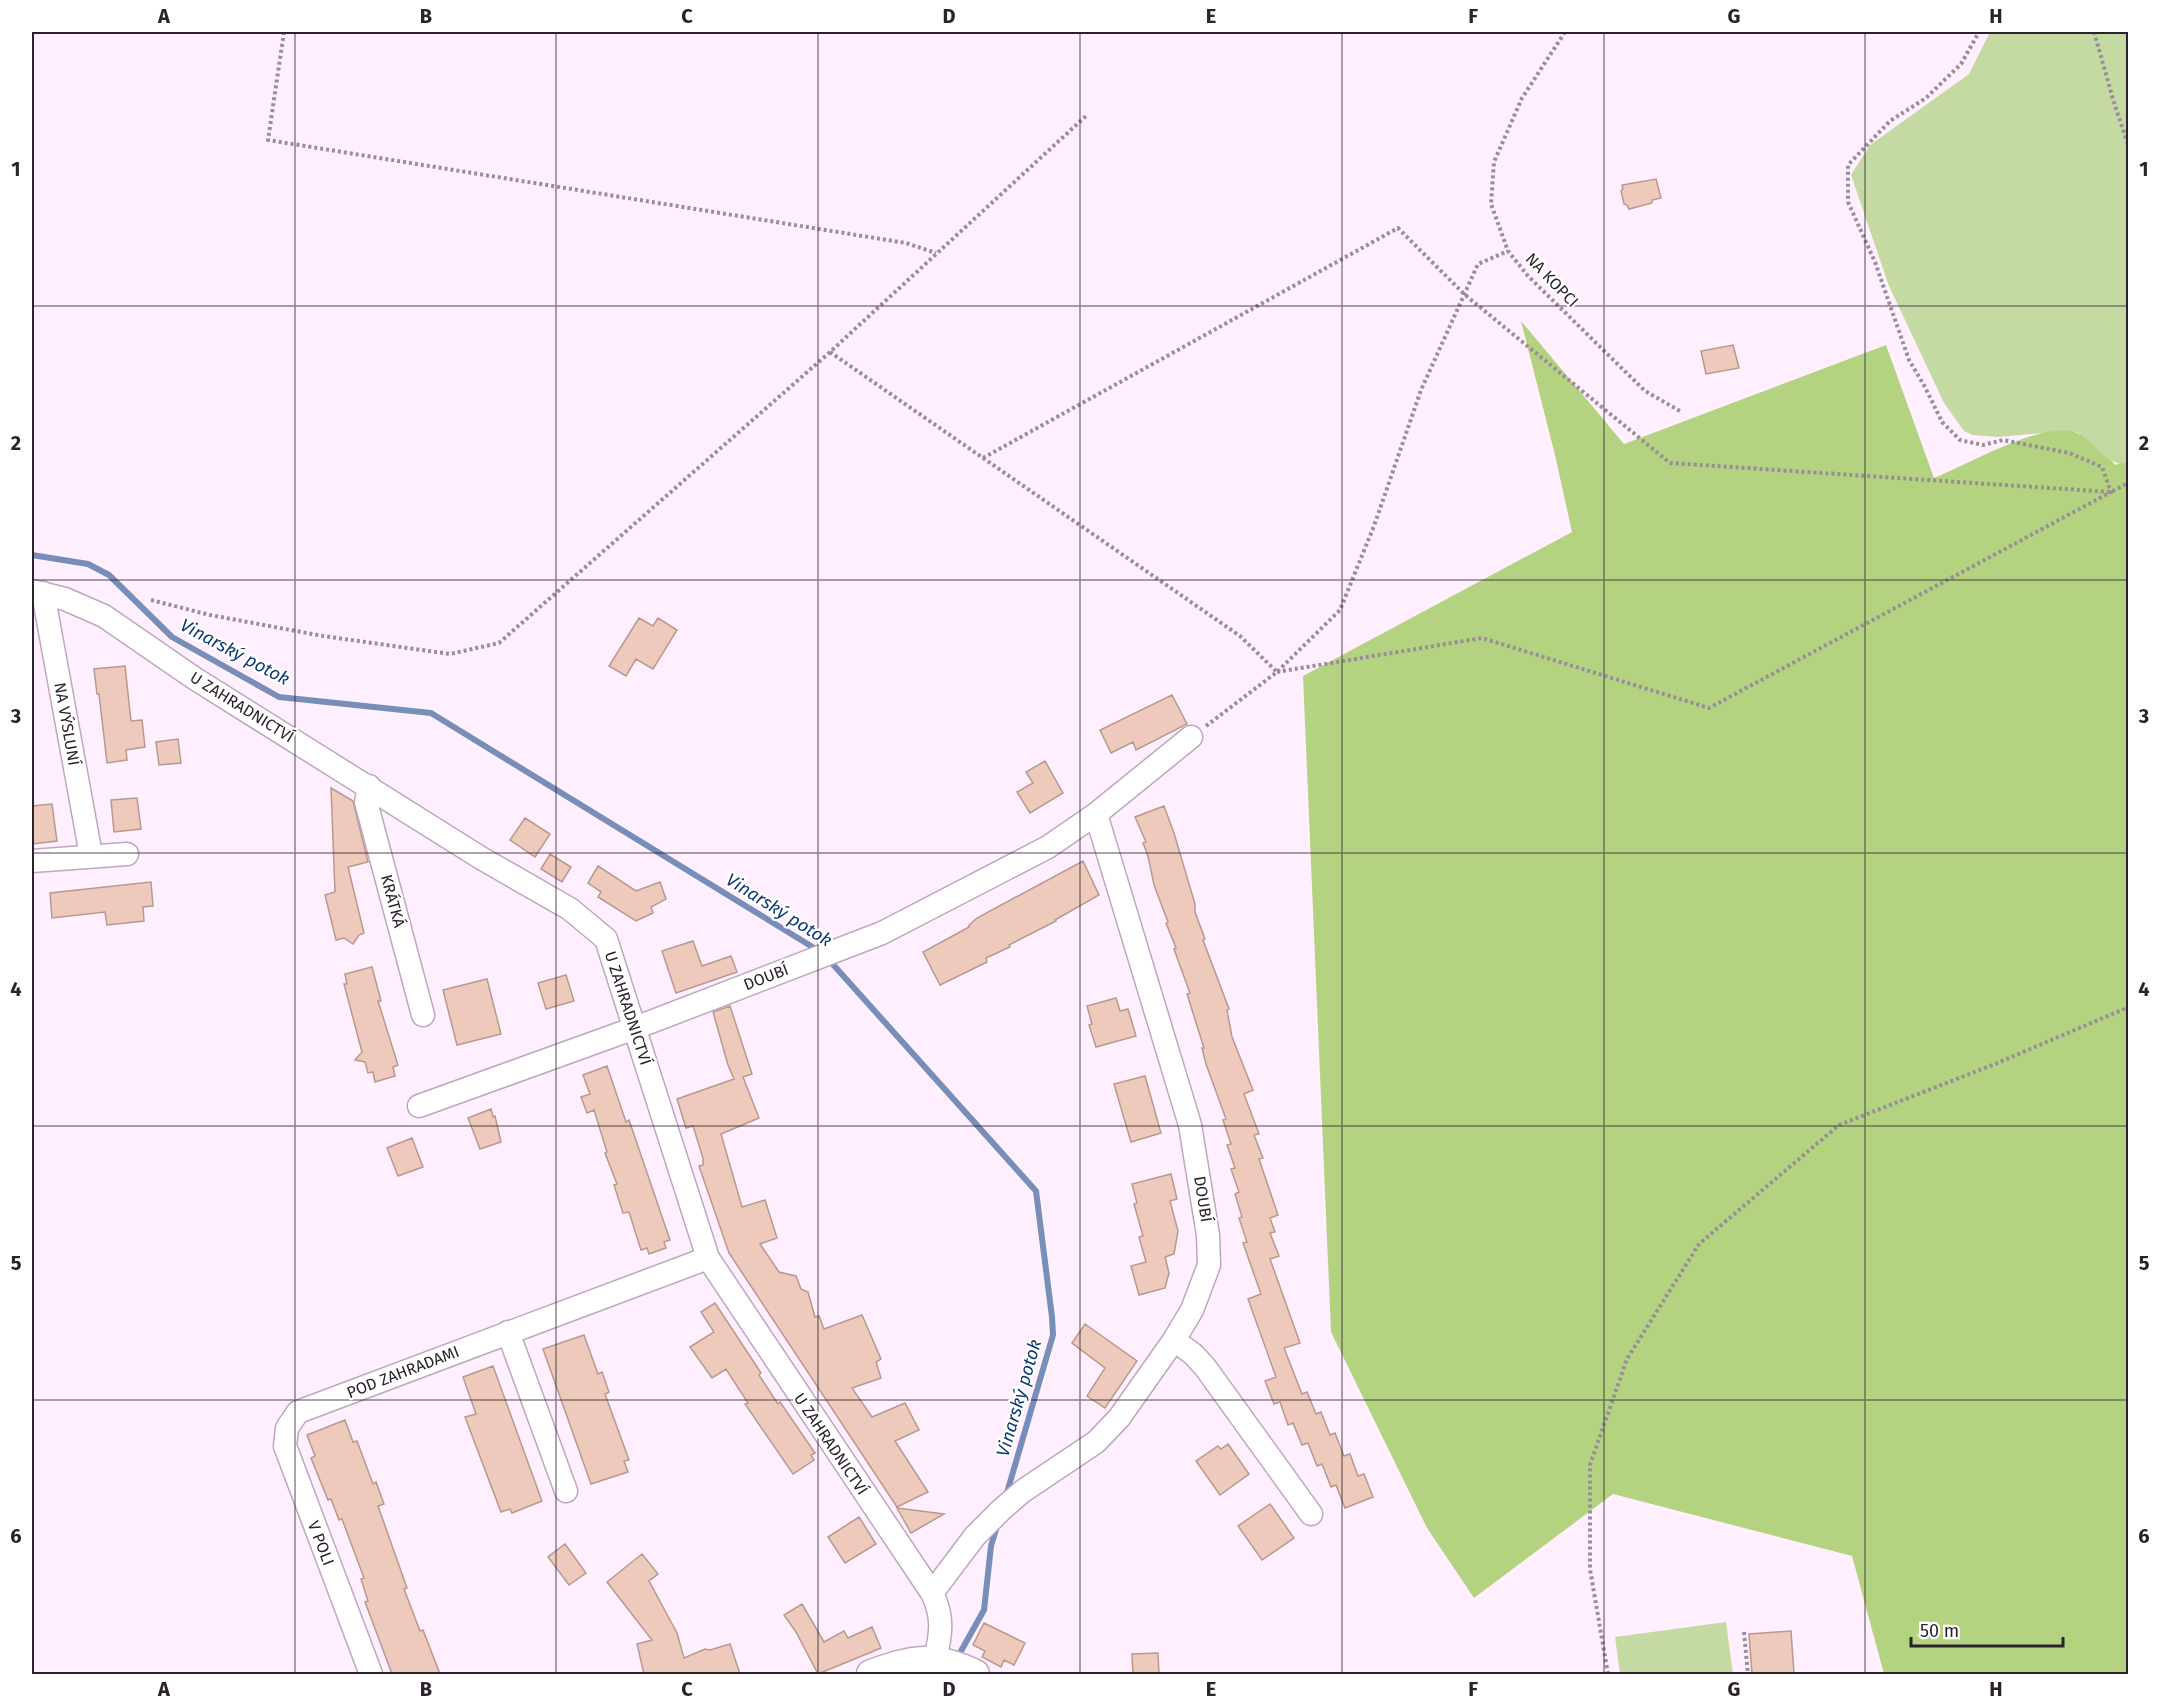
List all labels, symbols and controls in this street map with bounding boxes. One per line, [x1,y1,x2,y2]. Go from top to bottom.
text: A [157,4,171,28]
text: B [420,4,432,28]
text: C [681,4,693,28]
text: D [942,4,956,28]
text: E [1206,4,1216,28]
text: F [1468,4,1478,28]
text: G [1728,4,1740,28]
text: H [1989,4,2003,28]
text: 1 [11,157,21,181]
text: 1 [2139,157,2149,181]
street label: NA KOPCI [1522,249,1582,311]
text: 2 [11,431,21,455]
text: 2 [2139,431,2149,455]
water label: Vinarský potok [177,614,294,690]
street label: U ZAHRADNICTVÍ [187,667,298,747]
street label: NA VÝSLUNÍ [50,681,85,767]
text: 3 [10,704,21,728]
text: 3 [2138,704,2149,728]
water label: Vinarský potok [722,869,836,951]
street label: KRÁTKÁ [377,872,410,931]
street label: U ZAHRADNICTVÍ [601,948,656,1068]
street label: DOUBÍ [741,959,791,994]
text: 4 [10,977,22,1001]
text: 4 [2138,977,2150,1001]
street label: DOUBÍ [1190,1174,1217,1224]
text: 5 [11,1251,22,1275]
text: 5 [2139,1251,2150,1275]
water label: Vinarský potok [992,1337,1046,1459]
street label: POD ZAHRADAMI [344,1342,462,1402]
street label: U ZAHRADNICTVÍ [790,1389,873,1499]
street label: V POLI [304,1518,338,1568]
text: 6 [10,1524,22,1548]
text: 6 [2138,1524,2150,1548]
scale bar [1911,1610,2062,1648]
text: 50 m [1920,1620,1959,1642]
text: A [157,1677,171,1701]
text: B [420,1677,432,1701]
text: C [681,1677,693,1701]
text: D [942,1677,956,1701]
text: E [1206,1677,1216,1701]
text: F [1468,1677,1478,1701]
text: G [1728,1677,1740,1701]
text: H [1989,1677,2003,1701]

